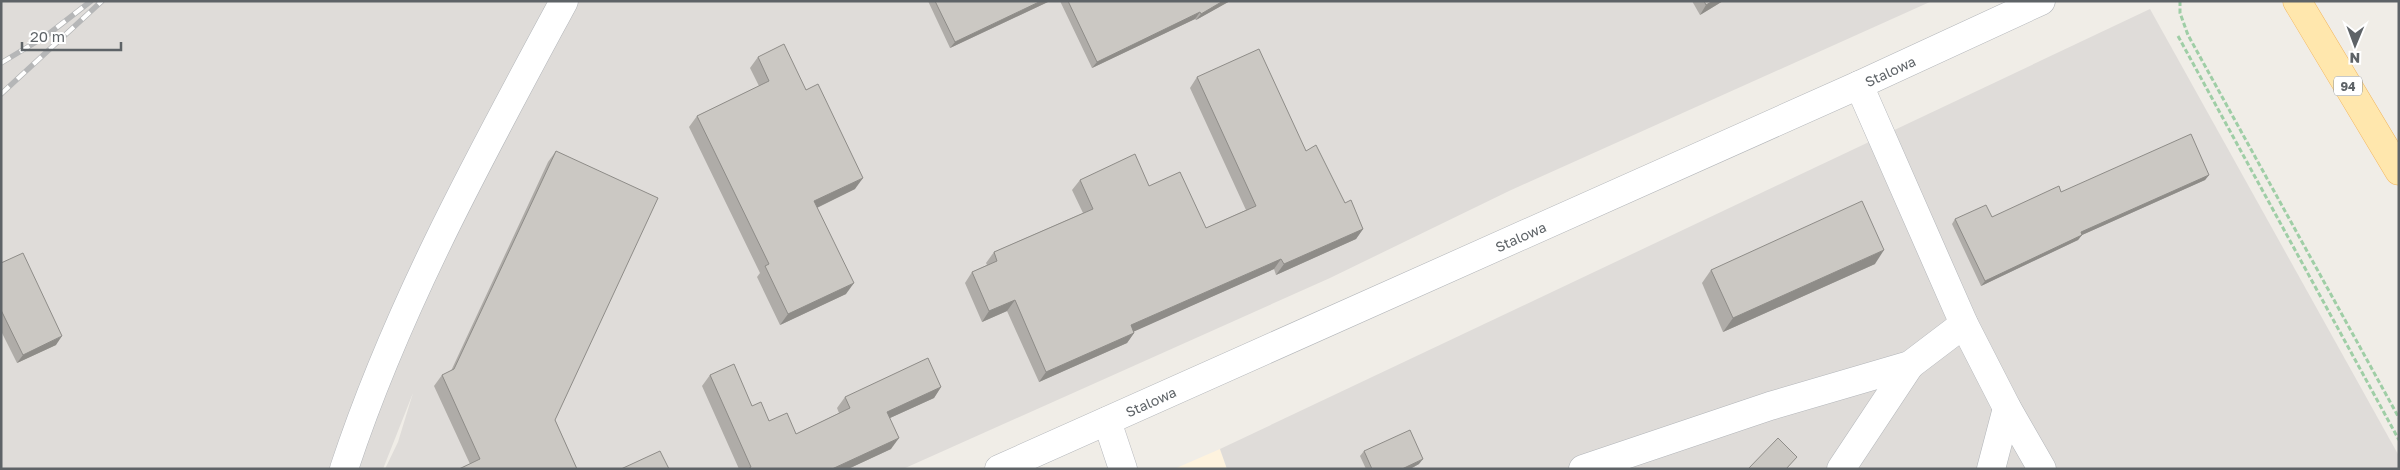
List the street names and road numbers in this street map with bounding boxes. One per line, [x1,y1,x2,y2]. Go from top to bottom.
street label: Stalowa [1862,52,1918,90]
road number: 94 [2334,76,2362,95]
street label: Stalowa [1492,217,1548,255]
street label: Stalowa [1123,383,1179,420]

